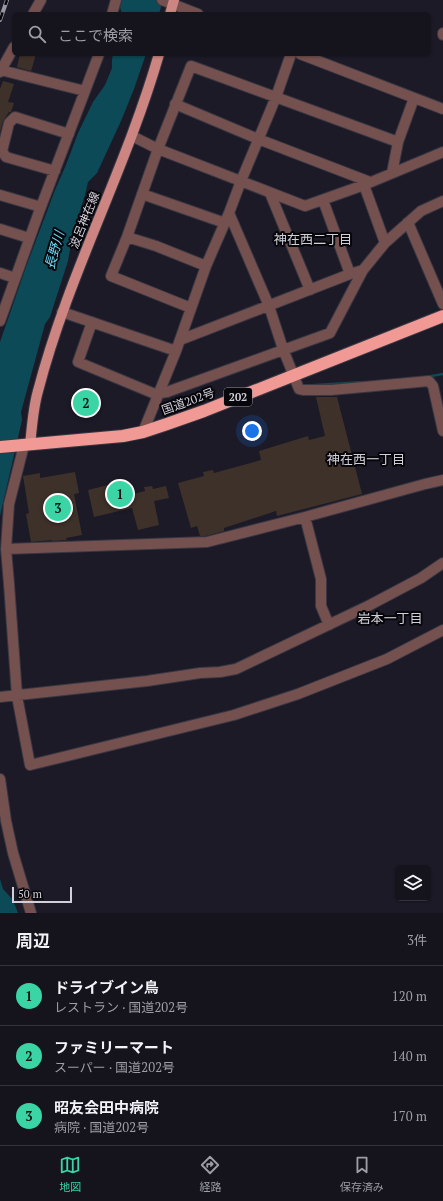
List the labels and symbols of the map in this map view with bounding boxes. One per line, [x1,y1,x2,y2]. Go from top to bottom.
street label: 波呂神在線 [66,189,102,251]
water label: 長野川 [40,227,69,271]
district label: 神在西二丁目 [274,230,352,248]
street label: 国道202号 [159,385,217,417]
pin: 2 [73,388,99,418]
road number: 202 [224,388,252,406]
your location [242,421,262,441]
district label: 神在西一丁目 [327,450,405,468]
pin: 1 [107,479,133,509]
pin: 3 [45,493,71,523]
district label: 岩本一丁目 [357,609,423,627]
scale bar [12,885,72,904]

